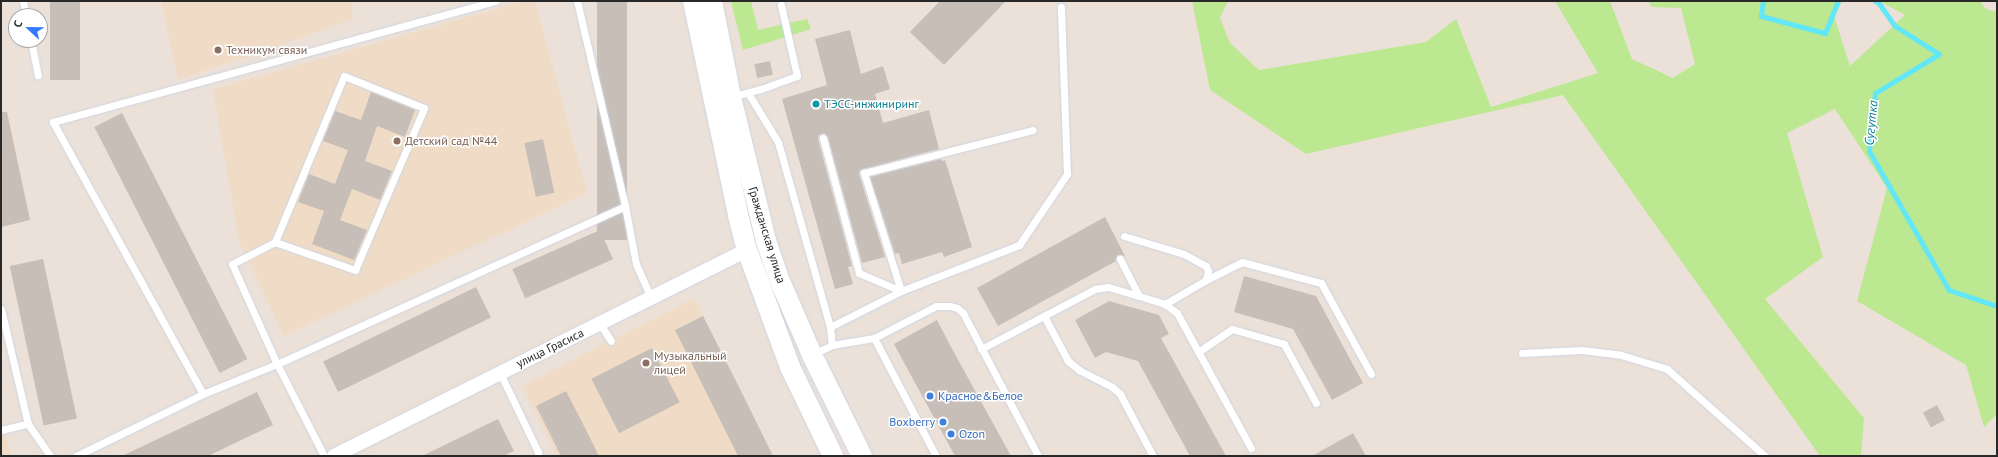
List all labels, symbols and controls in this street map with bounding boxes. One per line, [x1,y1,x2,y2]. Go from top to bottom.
north arrow [8,8,48,48]
text: С [10,18,25,29]
place label: Техникум связи [226,43,307,57]
marker: Техникум связи [213,45,223,55]
place label: ТЭСС-инжиниринг [824,97,919,111]
marker: ТЭСС-инжиниринг [811,99,821,109]
water label: Сугутка [1862,100,1882,146]
place label: Детский сад №44 [405,134,497,148]
marker: Детский сад №44 [392,136,402,146]
street label: Гражданская улица [745,185,789,285]
street label: улица Грасиса [514,325,586,371]
place label: Музыкальный лицей [654,349,727,377]
marker: Музыкальный лицей [641,358,651,368]
place label: Красное&Белое [938,389,1023,403]
marker: Красное&Белое [925,391,935,401]
place label: Boxberry [889,415,935,429]
marker: Boxberry [938,417,948,427]
place label: Ozon [959,427,985,441]
marker: Ozon [946,429,956,439]

